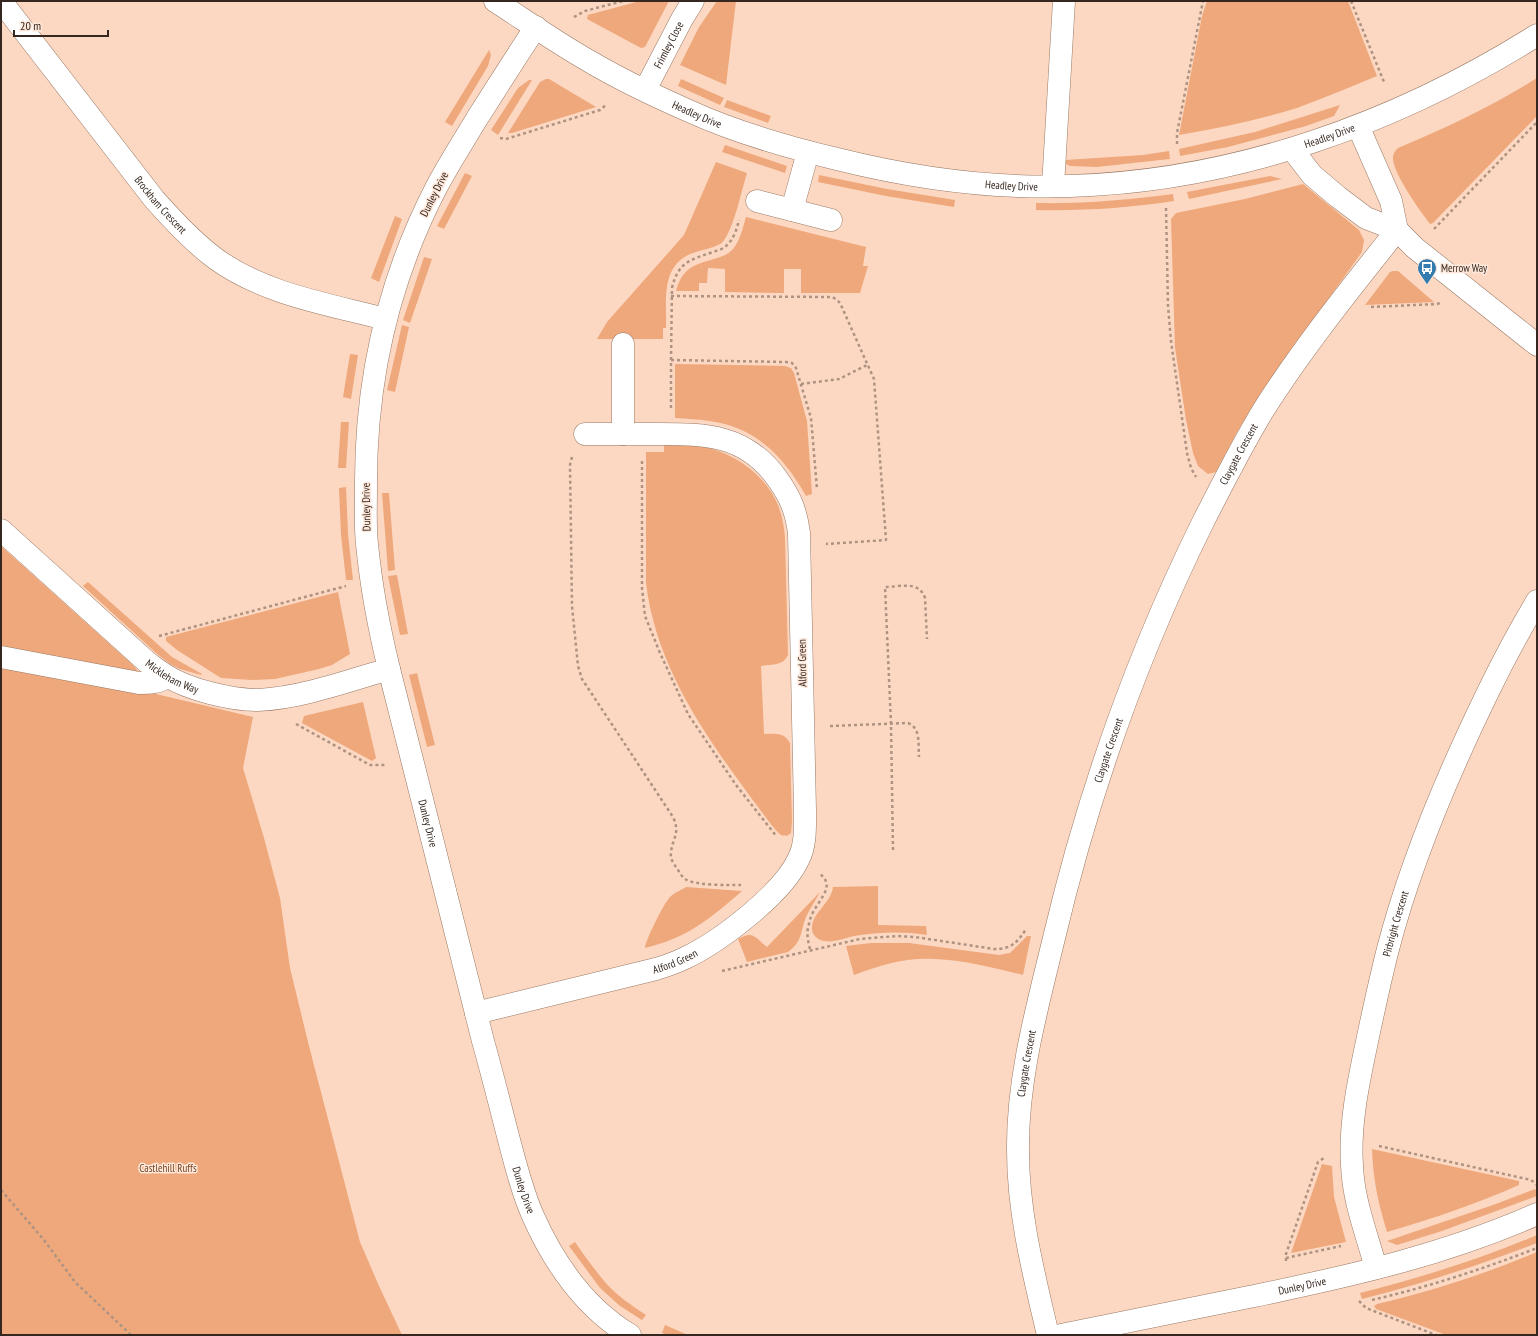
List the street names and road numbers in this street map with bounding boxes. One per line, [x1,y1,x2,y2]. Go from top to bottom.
street label: Frimley Close [651,19,687,71]
street label: Headley Drive [670,97,724,131]
street label: Headley Drive [1302,120,1357,151]
street label: Dunley Drive [417,169,451,219]
street label: Brockham Crescent [132,173,190,237]
street label: Headley Drive [985,177,1038,193]
street label: Claygate Crescent [1216,421,1261,487]
street label: Dunley Drive [359,482,373,531]
street label: Alford Green [795,639,809,687]
street label: Mickleham Way [143,656,201,697]
street label: Claygate Crescent [1091,716,1126,784]
street label: Dunley Drive [415,798,441,849]
street label: Pirbright Crescent [1379,889,1412,958]
street label: Alford Green [651,946,700,977]
street label: Claygate Crescent [1014,1029,1039,1098]
street label: Dunley Drive [509,1165,538,1216]
street label: Dunley Drive [1277,1274,1328,1298]

